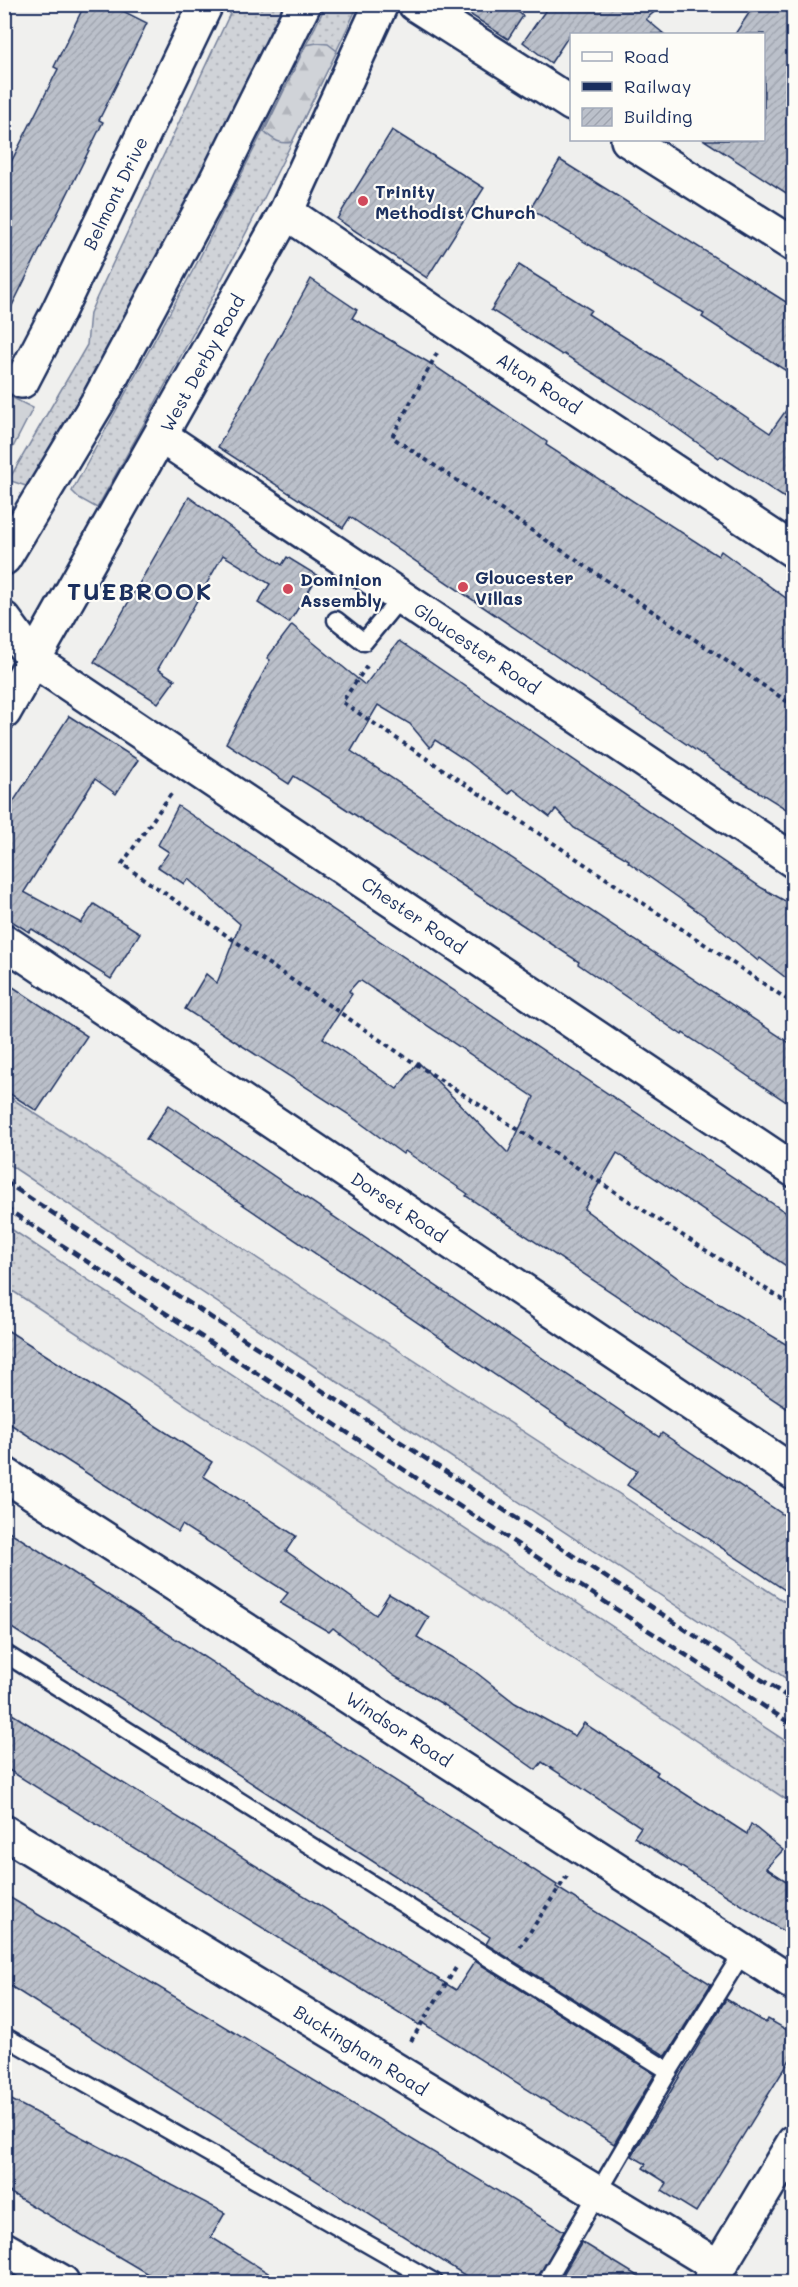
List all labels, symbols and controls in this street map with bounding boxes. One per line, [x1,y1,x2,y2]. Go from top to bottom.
legend [570,33,765,141]
text: Road [624,44,669,68]
text: Railway [624,74,691,98]
text: Building [624,104,692,128]
street label: Belmont Drive [77,132,153,254]
place label: Trinity Methodist Church [375,179,535,224]
marker: Trinity Methodist Church [356,194,370,208]
street label: West Derby Road [154,290,250,436]
street label: Alton Road [492,347,586,419]
place label: Gloucester Villas [475,565,574,610]
place label: Dominion Assembly [300,567,382,612]
district label: TUEBROOK [67,575,213,606]
marker: Gloucester Villas [456,580,470,594]
marker: Dominion Assembly [281,582,295,596]
street label: Gloucester Road [409,597,545,699]
street label: Chester Road [357,871,471,959]
street label: Dorset Road [346,1166,452,1248]
street label: Windsor Road [341,1686,457,1772]
street label: Buckingham Road [290,1999,432,2101]

